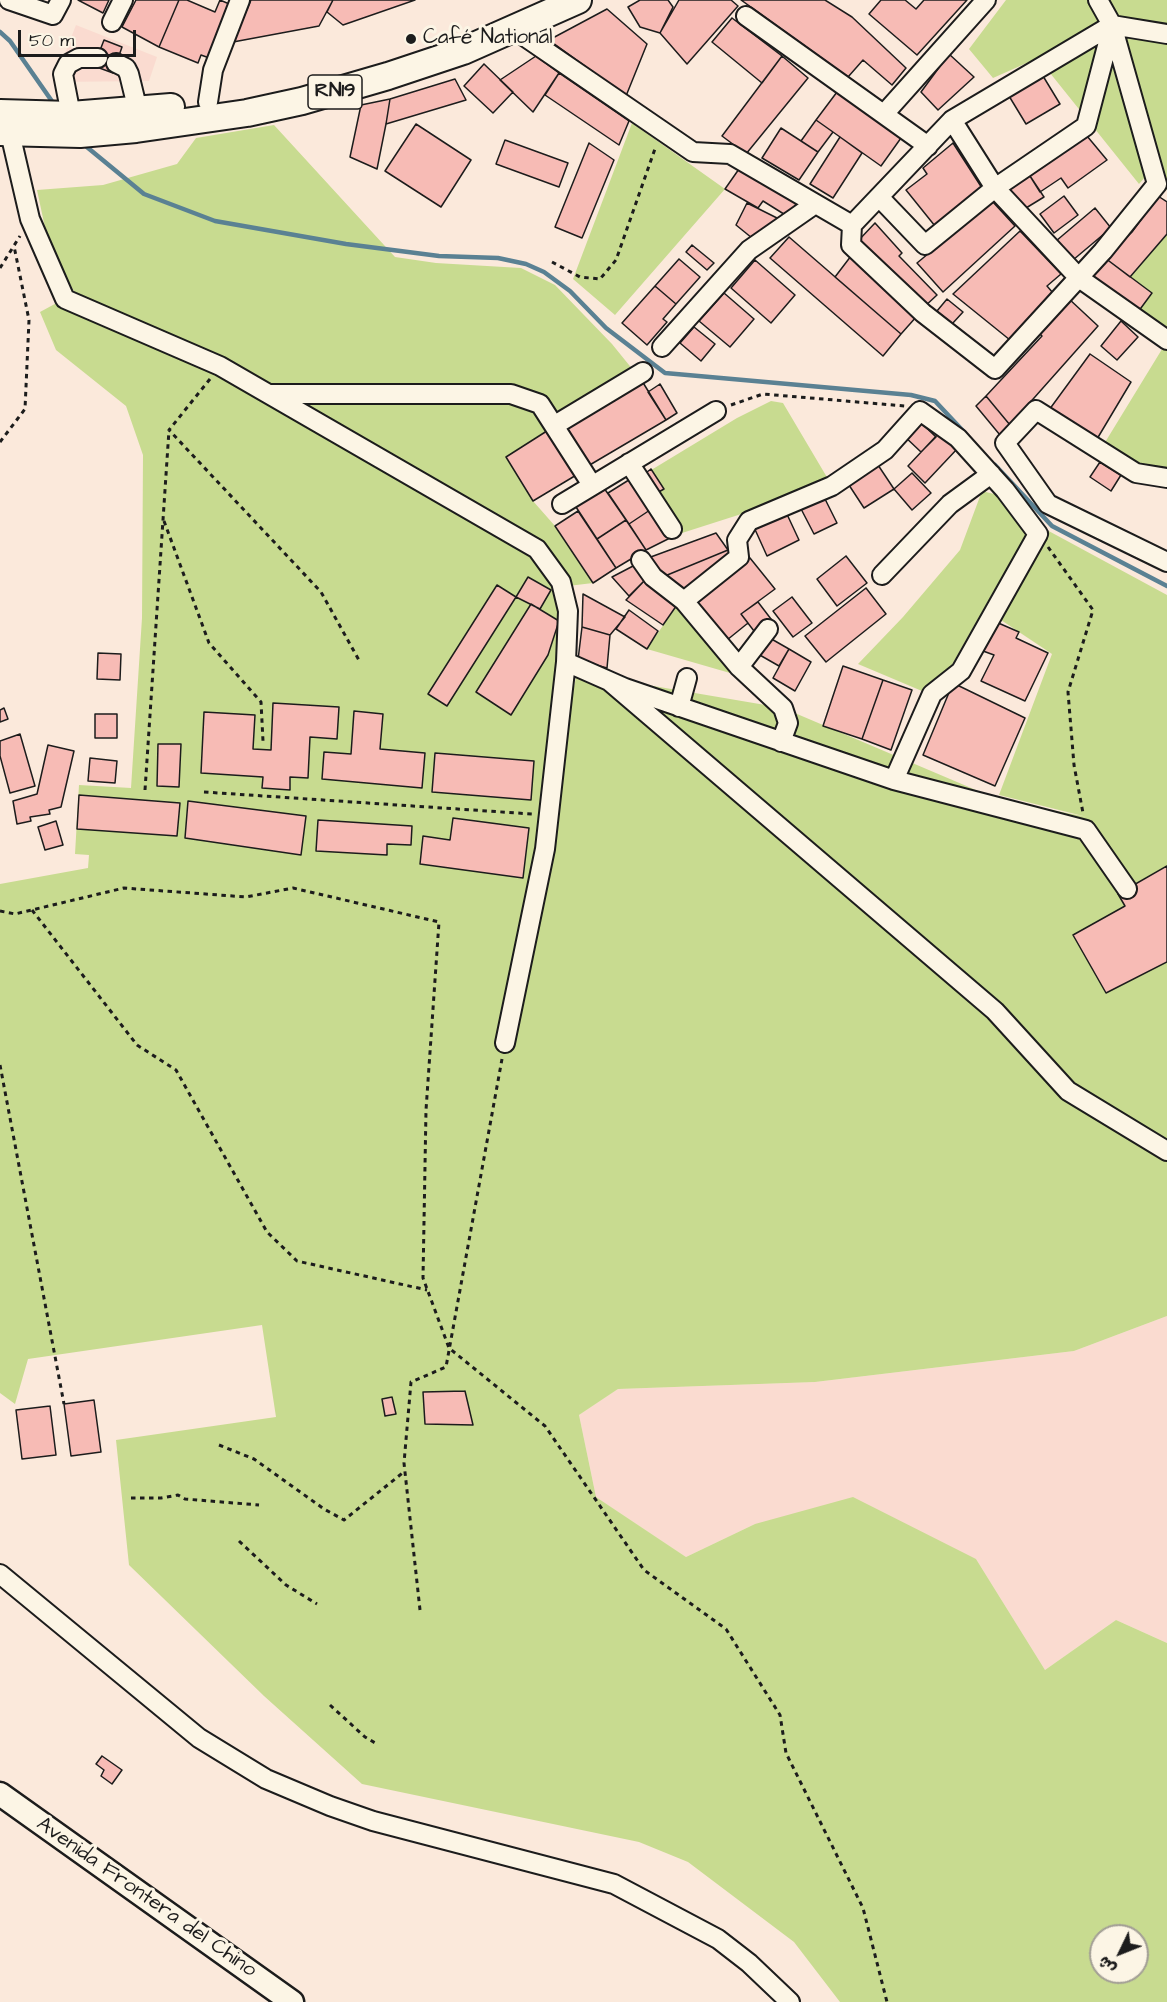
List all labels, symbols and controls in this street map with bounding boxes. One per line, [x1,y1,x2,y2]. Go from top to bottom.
scale bar [21,18,140,56]
place label: Café National [423,26,553,52]
text: 50 m [29,28,74,53]
marker: Café National [404,32,418,46]
road number: RN19 [308,75,362,109]
street label: Avenida Frontera del Chino [31,1812,261,1984]
north arrow [1089,1924,1149,1984]
text: ش [1093,1951,1121,1979]

